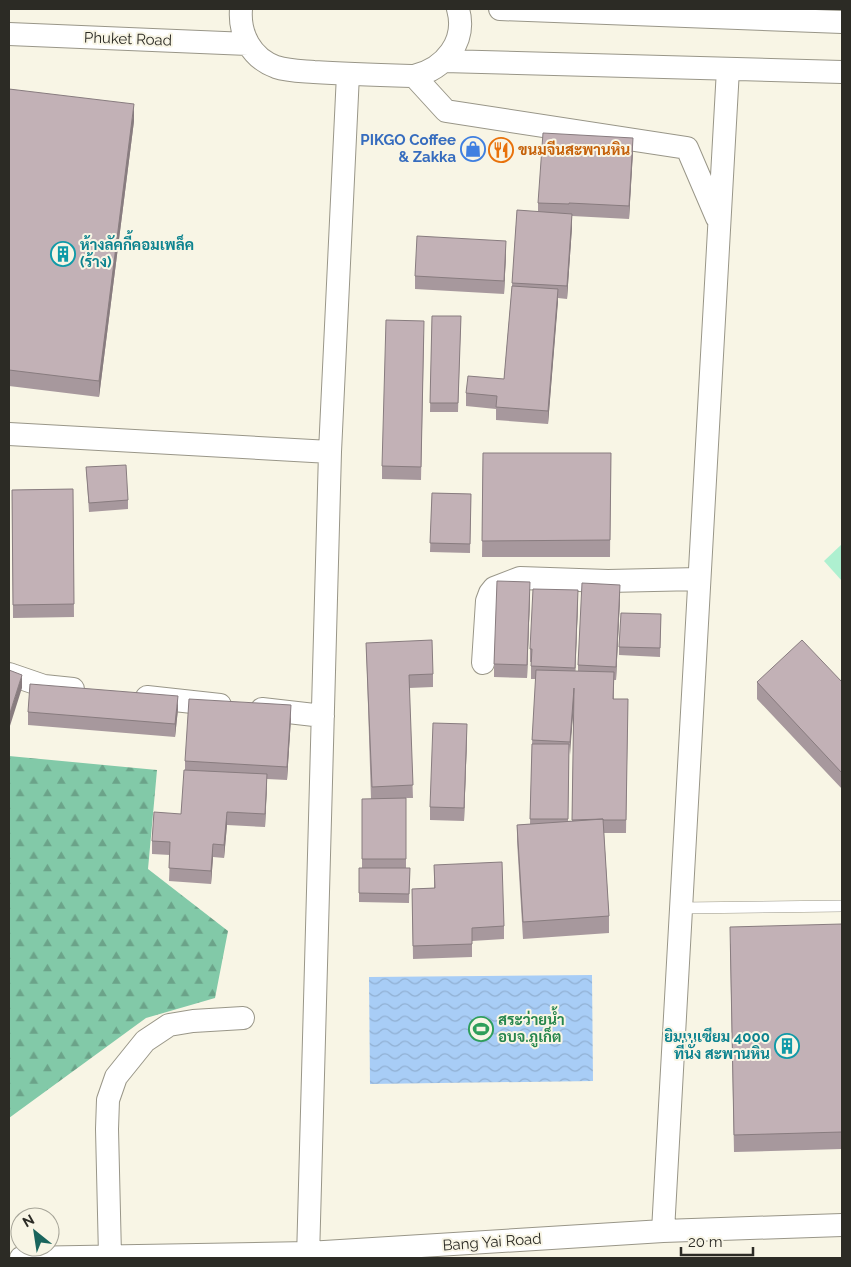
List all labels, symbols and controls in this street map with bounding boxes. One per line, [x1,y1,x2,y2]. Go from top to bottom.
street label: Phuket Road [84,28,172,50]
place label: PIKGO Coffee & Zakka [360,131,456,166]
shop icon: PIKGO Coffee & Zakka [460,136,486,162]
restaurant icon: ขนมจีนสะพานหิน [488,137,514,163]
place label: ขนมจีนสะพานหิน [518,140,630,159]
place label: ห้างลัคกี้คอมเพล็ค (ร้าง) [80,230,194,271]
building icon: ห้างลัคกี้คอมเพล็ค (ร้าง) [50,241,76,267]
place label: สระว่ายน้ำ อบจ.ภูเก็ต [498,1006,565,1048]
sports icon: สระว่ายน้ำ อบจ.ภูเก็ต [468,1016,494,1042]
place label: ยิมเนเซียม 4000 ที่นั่ง สะพานหิน [664,1027,770,1063]
building icon: ยิมเนเซียม 4000 ที่นั่ง สะพานหิน [774,1033,800,1059]
north arrow [10,1207,60,1257]
text: N [20,1211,37,1230]
scale bar [681,1224,754,1256]
street label: Bang Yai Road [442,1230,542,1254]
text: 20 m [688,1233,723,1251]

